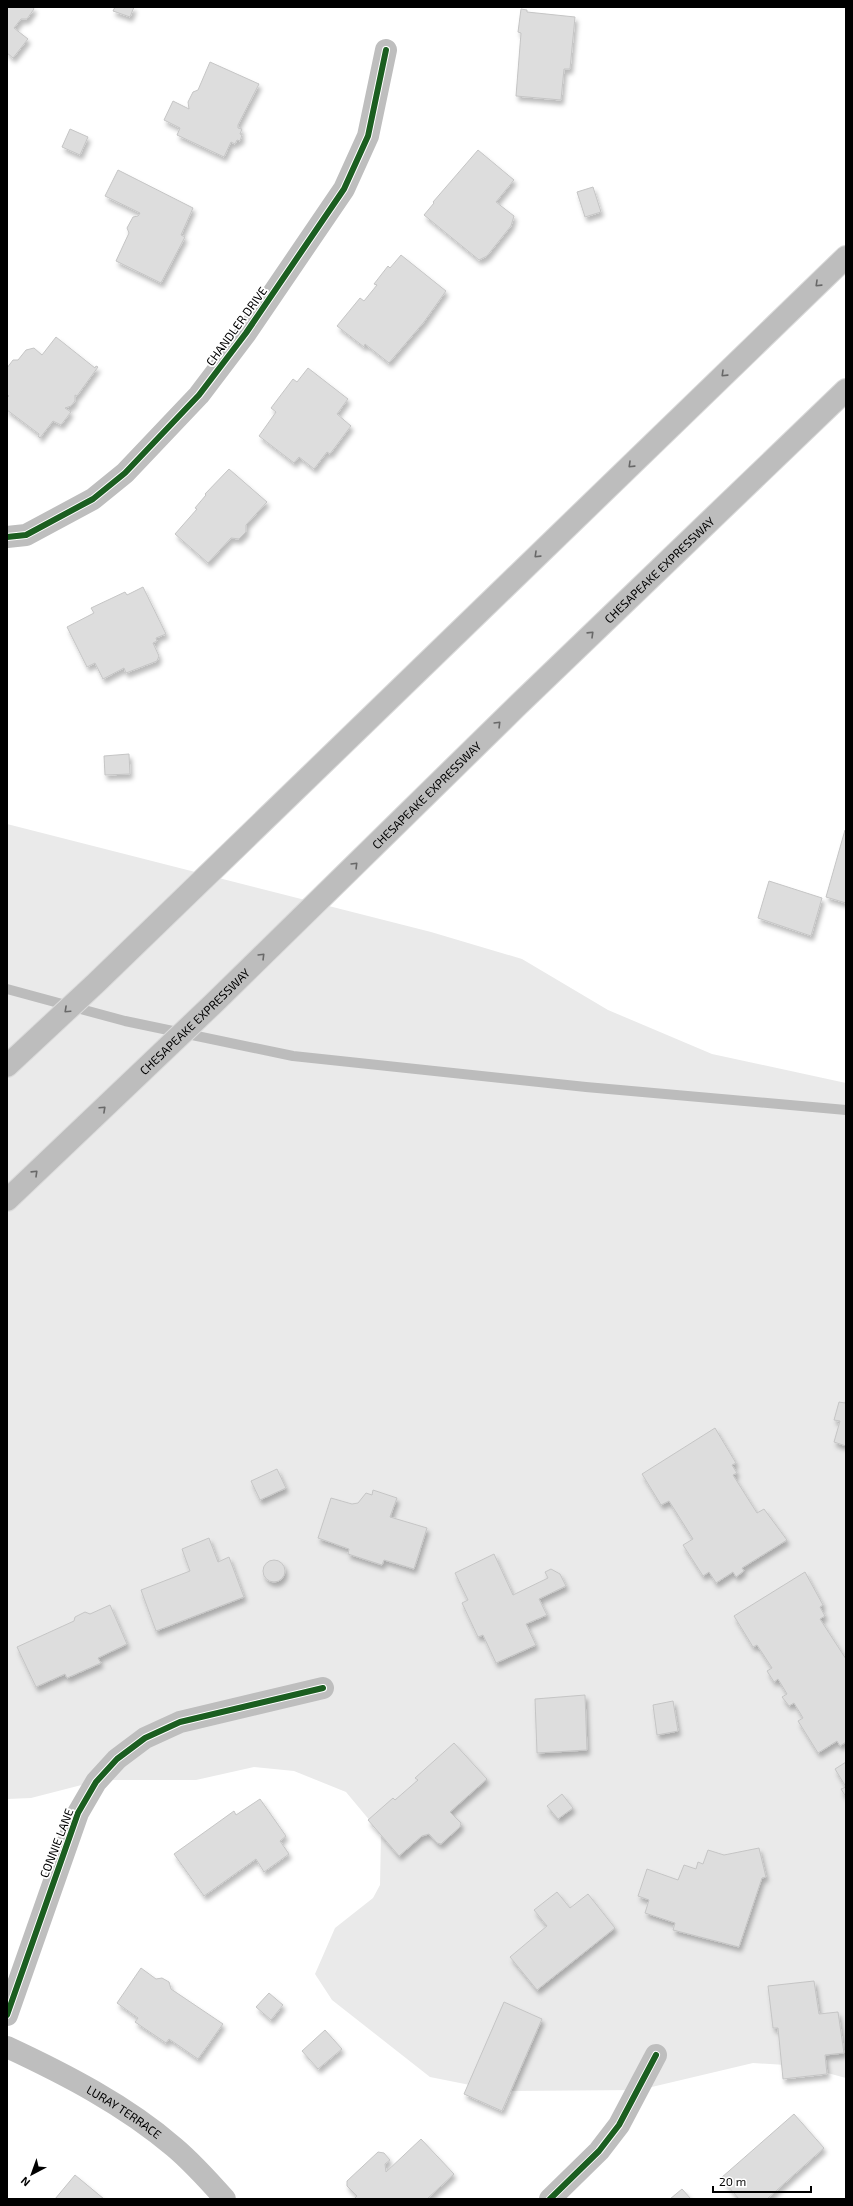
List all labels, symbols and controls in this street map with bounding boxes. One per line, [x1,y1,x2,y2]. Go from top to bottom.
one-way arrow [815,279,823,287]
street label: CHANDLER DRIVE [203,284,270,368]
one-way arrow [721,370,729,377]
one-way arrow [628,460,636,468]
street label: CHESAPEAKE EXPRESSWAY [601,513,717,626]
one-way arrow [534,550,542,558]
one-way arrow [586,631,594,639]
one-way arrow [493,722,501,729]
street label: CHESAPEAKE EXPRESSWAY [369,738,484,851]
one-way arrow [350,862,358,870]
one-way arrow [257,953,265,961]
street label: CHESAPEAKE EXPRESSWAY [137,965,252,1077]
one-way arrow [64,1005,72,1013]
one-way arrow [98,1106,105,1113]
one-way arrow [30,1170,38,1178]
street label: CONNIE LANE [36,1806,76,1880]
street label: LURAY TERRACE [84,2082,165,2141]
north arrow [12,2154,52,2194]
scale bar [713,2168,811,2194]
text: N [18,2174,32,2189]
text: 20 m [719,2174,746,2188]

